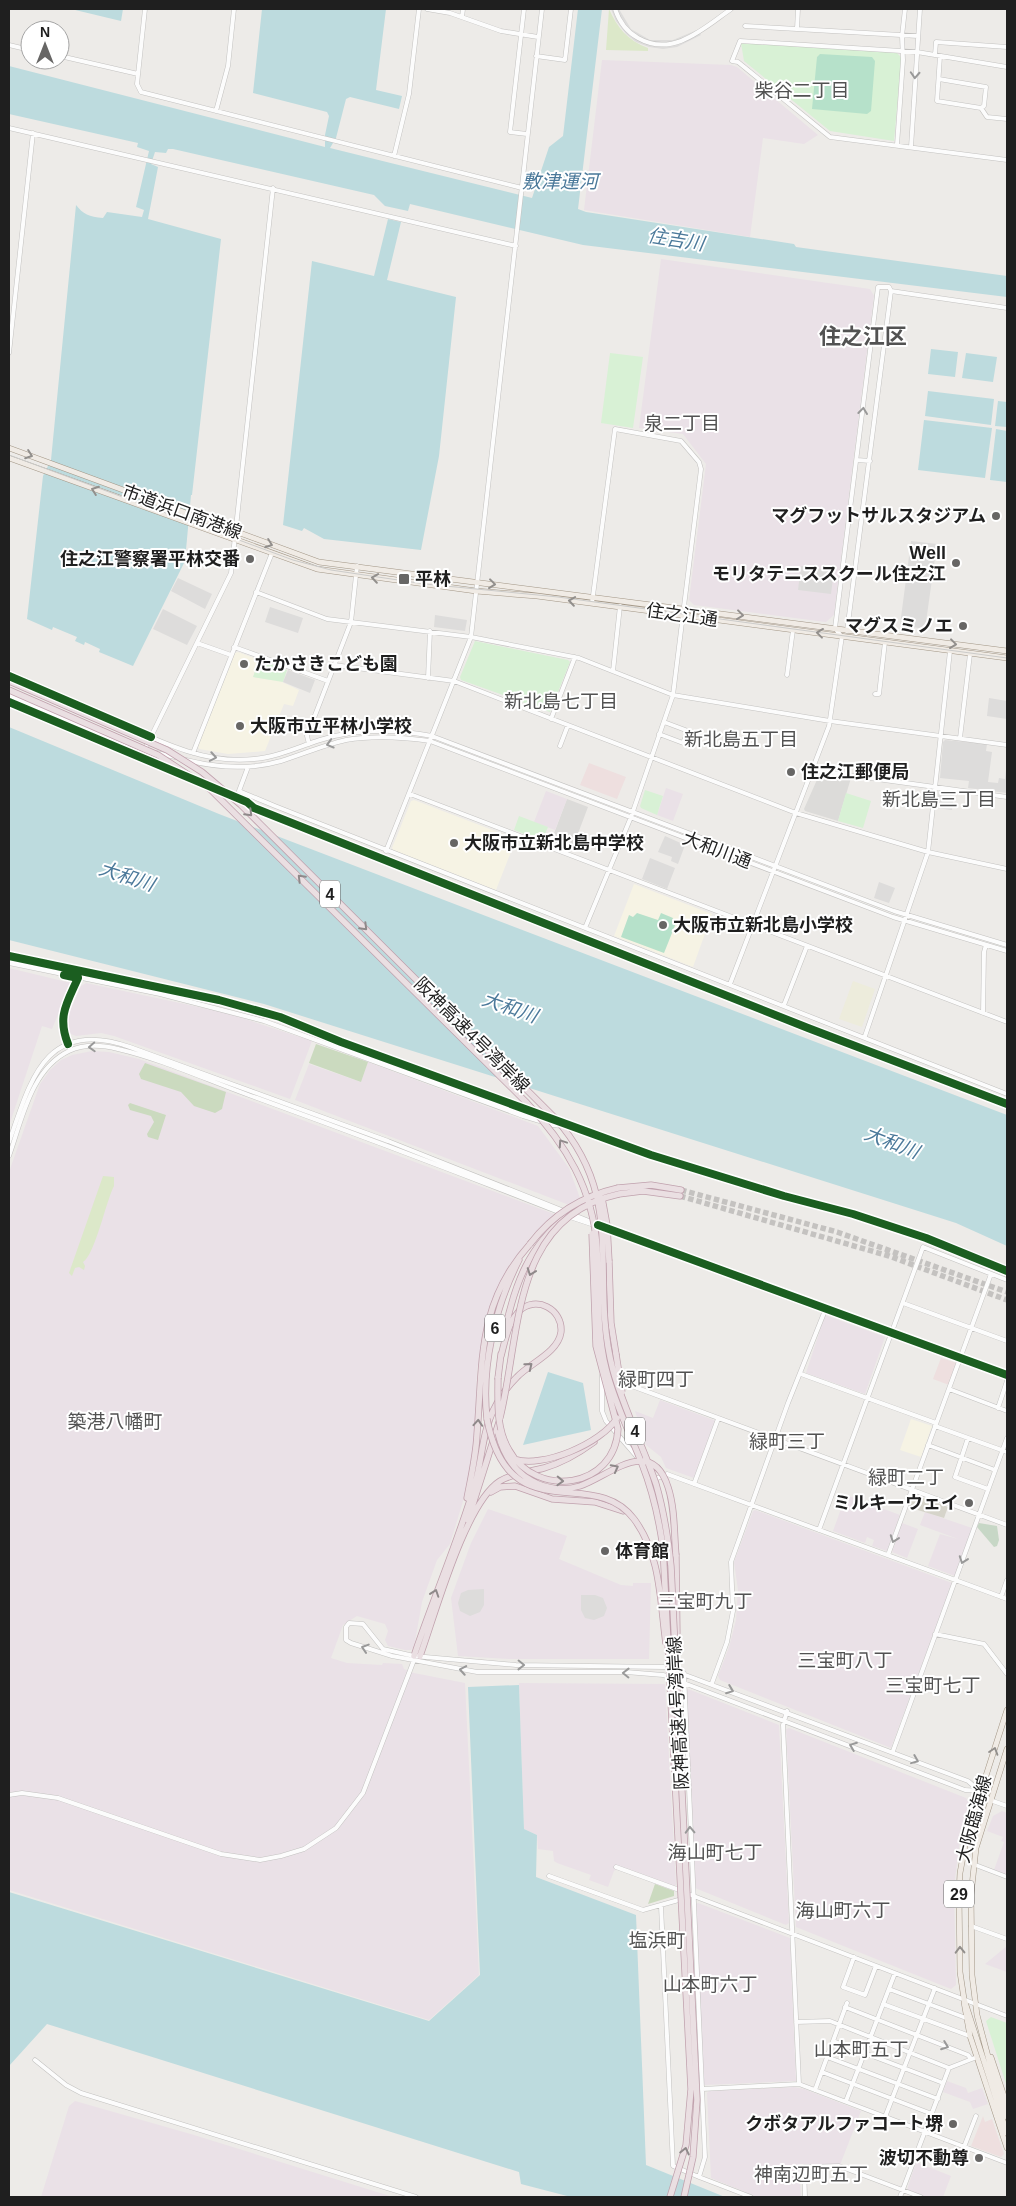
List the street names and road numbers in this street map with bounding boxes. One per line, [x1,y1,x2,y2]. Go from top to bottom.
street label: 市道浜口南港線 [119,481,245,543]
street label: 住之江通 [645,600,719,630]
street label: 大和川通 [680,828,754,872]
road number: 4 [320,881,340,908]
street label: 阪神高速4号湾岸線 [410,973,534,1097]
road number: 6 [485,1315,505,1342]
road number: 4 [625,1418,645,1444]
street label: 阪神高速4号湾岸線 [664,1636,692,1790]
street label: 大阪臨海線 [953,1773,995,1865]
road number: 29 [944,1880,974,1908]

